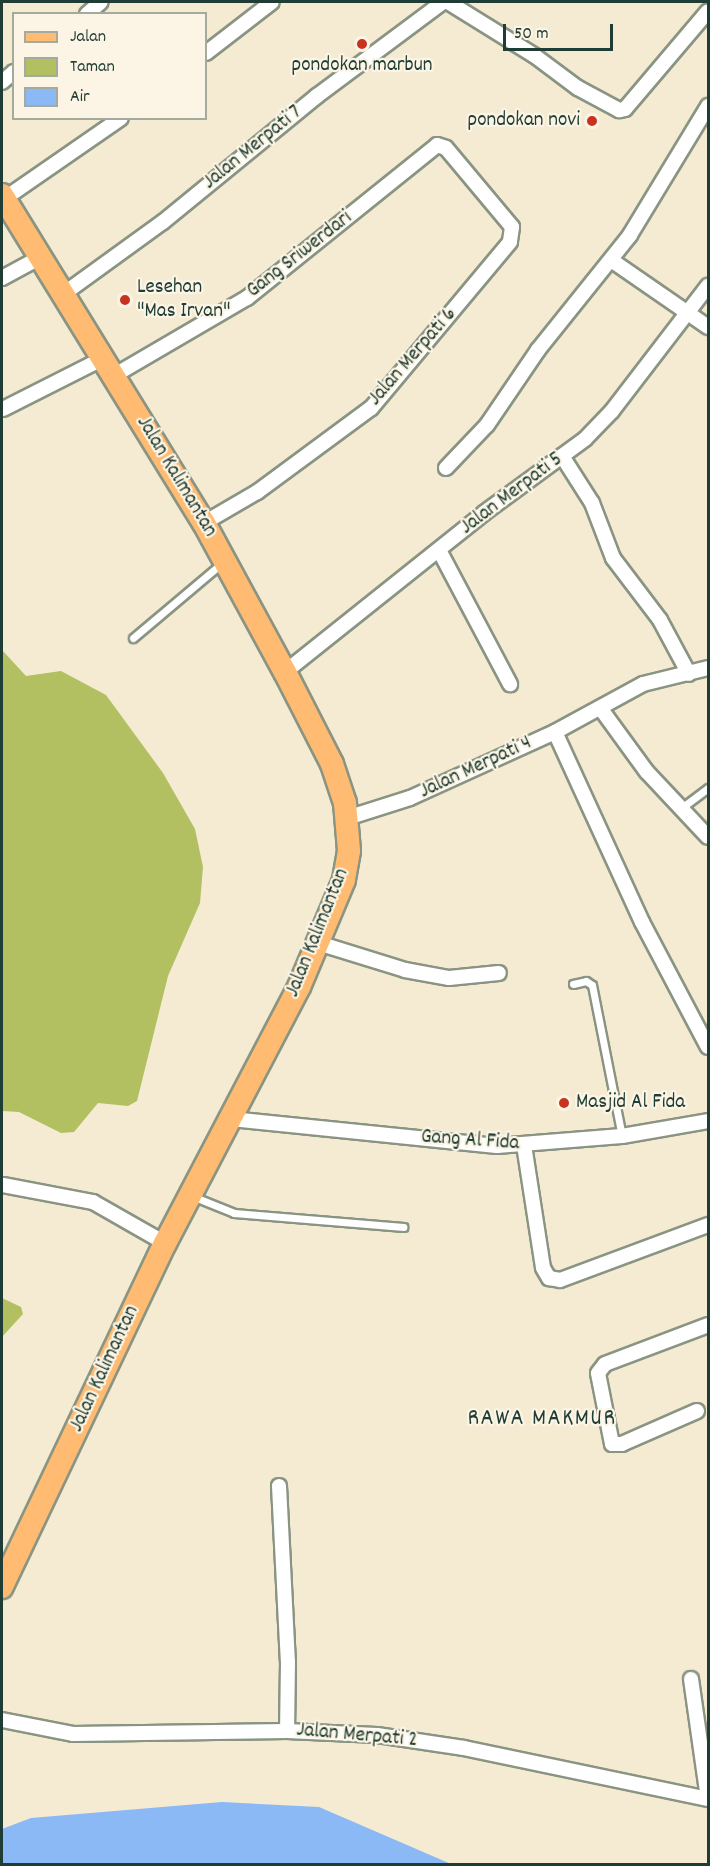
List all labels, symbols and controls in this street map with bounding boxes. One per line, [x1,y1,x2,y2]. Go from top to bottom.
legend [12,12,207,120]
scale bar [506,12,616,50]
text: 50 m [514,22,549,47]
text: Jalan [70,25,106,50]
marker: pondokan marbun [355,37,369,51]
place label: pondokan marbun [292,53,432,79]
text: Taman [70,55,115,80]
text: Air [70,85,90,110]
street label: Jalan Merpati 7 [198,100,308,196]
place label: pondokan novi [467,108,580,134]
marker: pondokan novi [585,114,599,128]
street label: Gang Sriwerdari [242,206,358,304]
place label: Lesehan "Mas Irvan" [137,275,230,325]
marker: Lesehan "Mas Irvan" [118,293,132,307]
street label: Jalan Merpati 6 [363,303,463,411]
street label: Jalan Kalimantan [130,412,222,542]
street label: Jalan Merpati 5 [456,447,568,541]
street label: Jalan Merpati 4 [416,731,536,805]
street label: Jalan Kalimantan [281,865,355,1001]
place label: Masjid Al Fida [576,1090,685,1116]
marker: Masjid Al Fida [557,1096,571,1110]
street label: Gang Al Fida [420,1125,520,1157]
street label: Jalan Kalimantan [65,1302,145,1436]
district label: RAWA MAKMUR [467,1406,617,1434]
street label: Jalan Merpati 2 [295,1718,419,1754]

